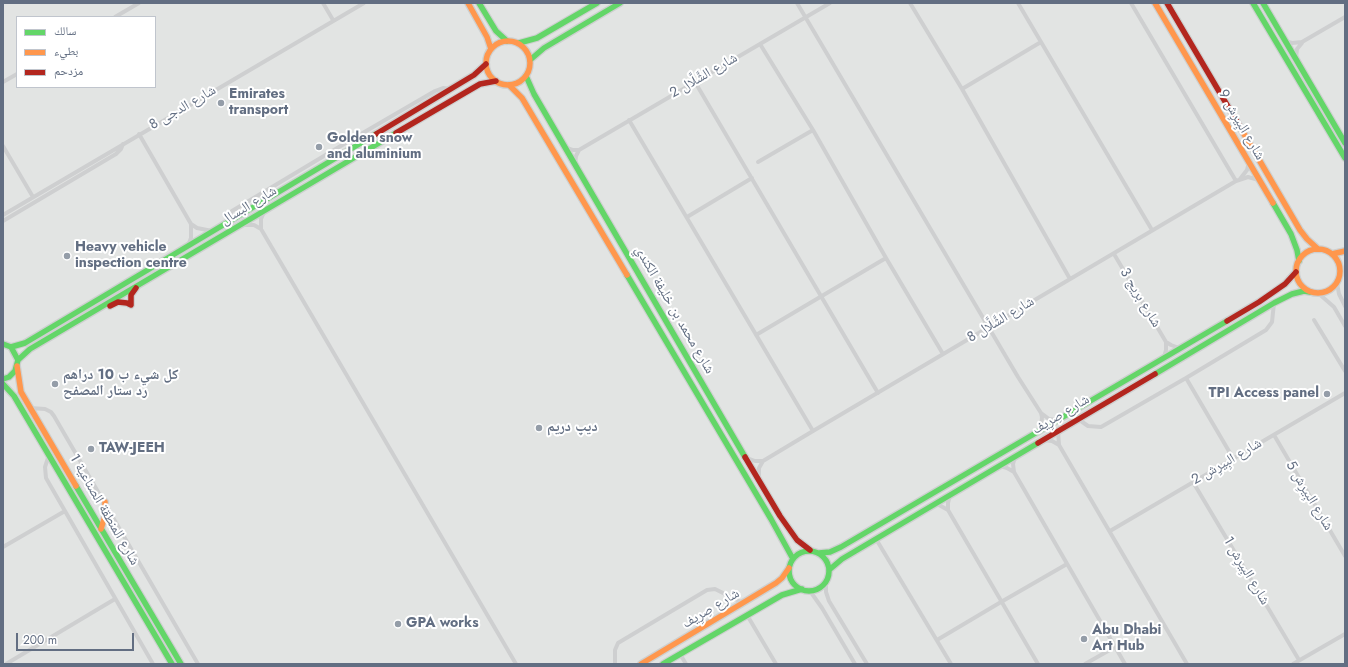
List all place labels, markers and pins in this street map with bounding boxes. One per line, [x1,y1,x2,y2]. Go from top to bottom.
place label: Emirates transport [229,87,288,120]
marker: Emirates transport [216,98,226,108]
place label: Golden snow and aluminium [327,131,422,164]
marker: Golden snow and aluminium [314,142,324,152]
place label: Heavy vehicle inspection centre [75,240,187,272]
marker: Heavy vehicle inspection centre [62,251,72,261]
place label: كل شيء ب 10 دراهم رد ستار المصفح [63,368,178,400]
marker: كل شيء ب 10 دراهم رد ستار المصفح [50,379,60,389]
place label: TPI Access panel [1209,386,1319,402]
marker: TPI Access panel [1322,389,1332,399]
place label: دیپ دریم [547,420,597,436]
marker: دیپ دریم [534,423,544,433]
place label: TAW-JEEH [99,441,165,457]
marker: TAW-JEEH [86,444,96,454]
place label: GPA works [406,616,479,632]
marker: GPA works [393,619,403,629]
place label: Abu Dhabi Art Hub [1092,623,1161,656]
marker: Abu Dhabi Art Hub [1079,634,1089,644]

